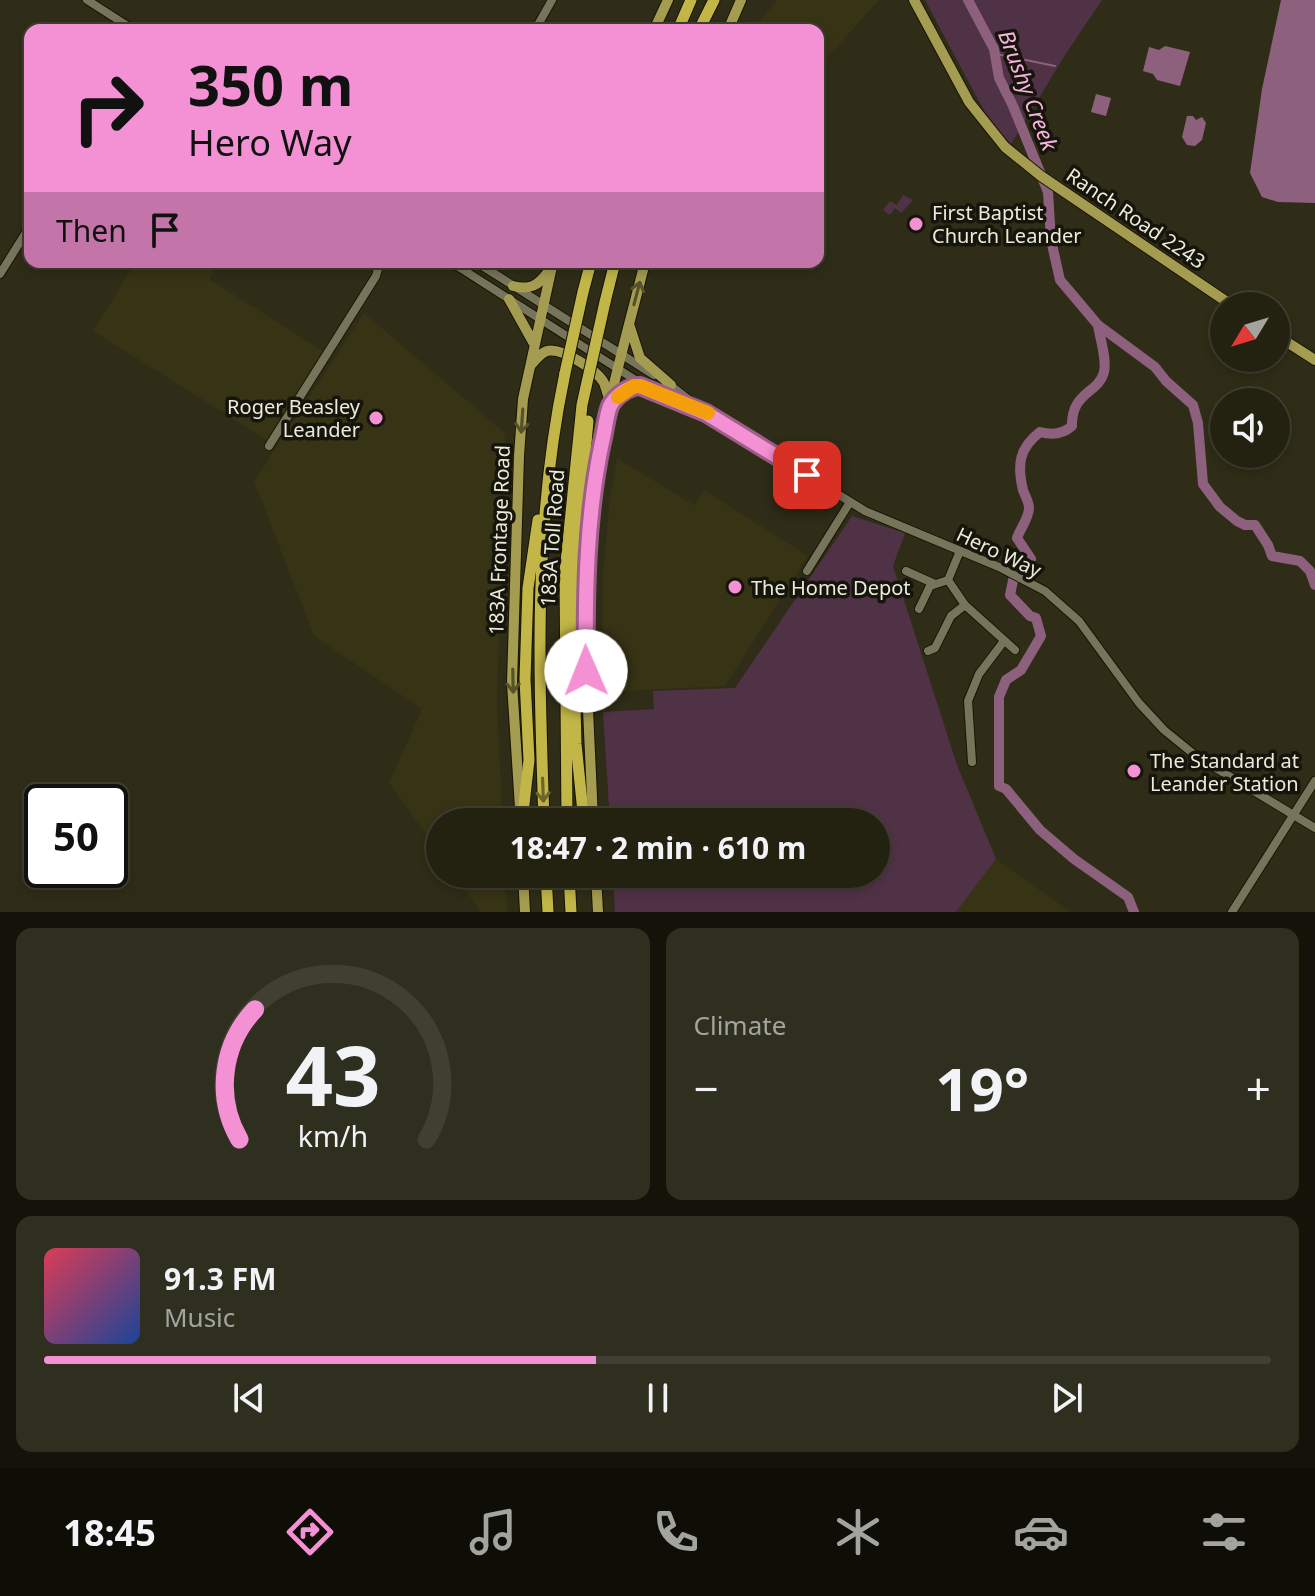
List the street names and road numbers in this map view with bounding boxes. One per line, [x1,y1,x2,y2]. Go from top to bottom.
street label: Ranch Road 2243 [1061,161,1211,275]
street label: 183A Frontage Road [482,444,516,636]
street label: 183A Toll Road [534,468,570,608]
street label: Hero Way [952,521,1047,584]

